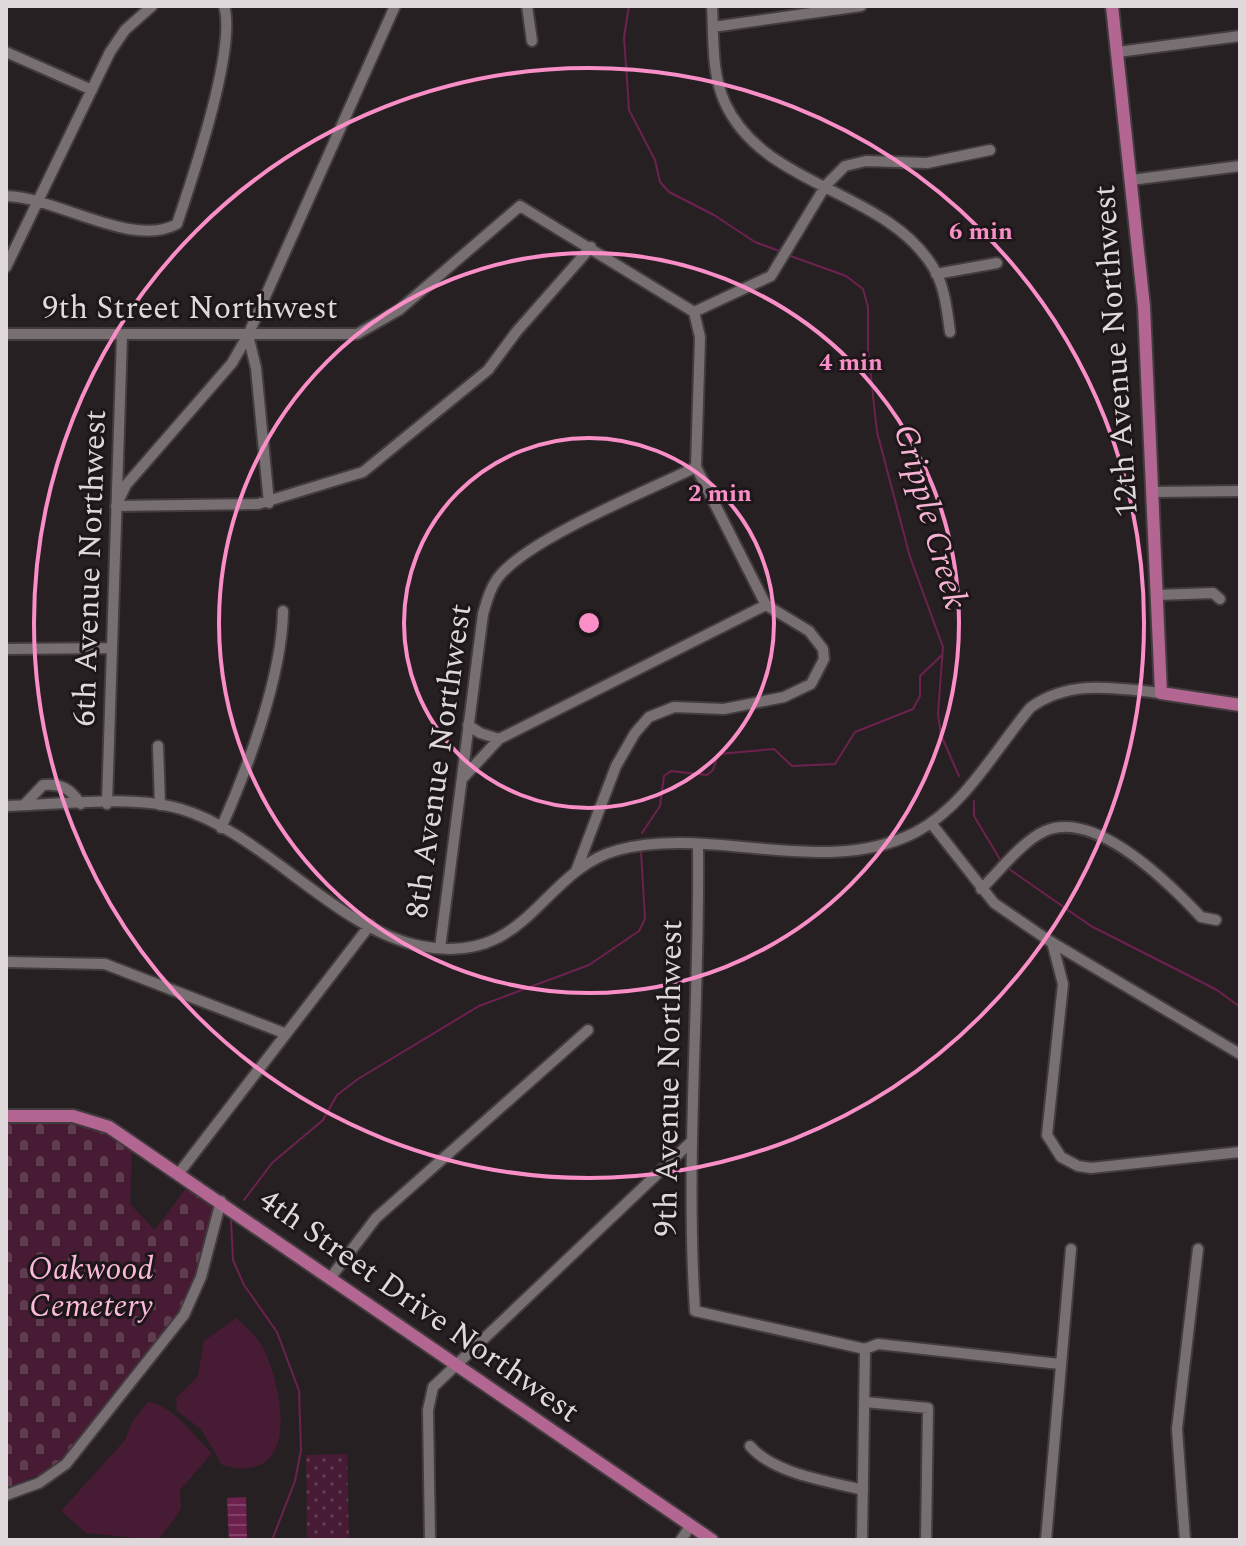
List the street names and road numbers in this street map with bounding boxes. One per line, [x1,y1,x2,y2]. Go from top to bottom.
street label: 12th Avenue Northwest [1080,183,1152,519]
street label: 9th Street Northwest [42,284,338,333]
street label: 6th Avenue Northwest [60,409,120,727]
street label: 8th Avenue Northwest [393,601,485,921]
street label: 9th Avenue Northwest [642,919,696,1237]
street label: 4th Street Drive Northwest [249,1176,589,1436]

